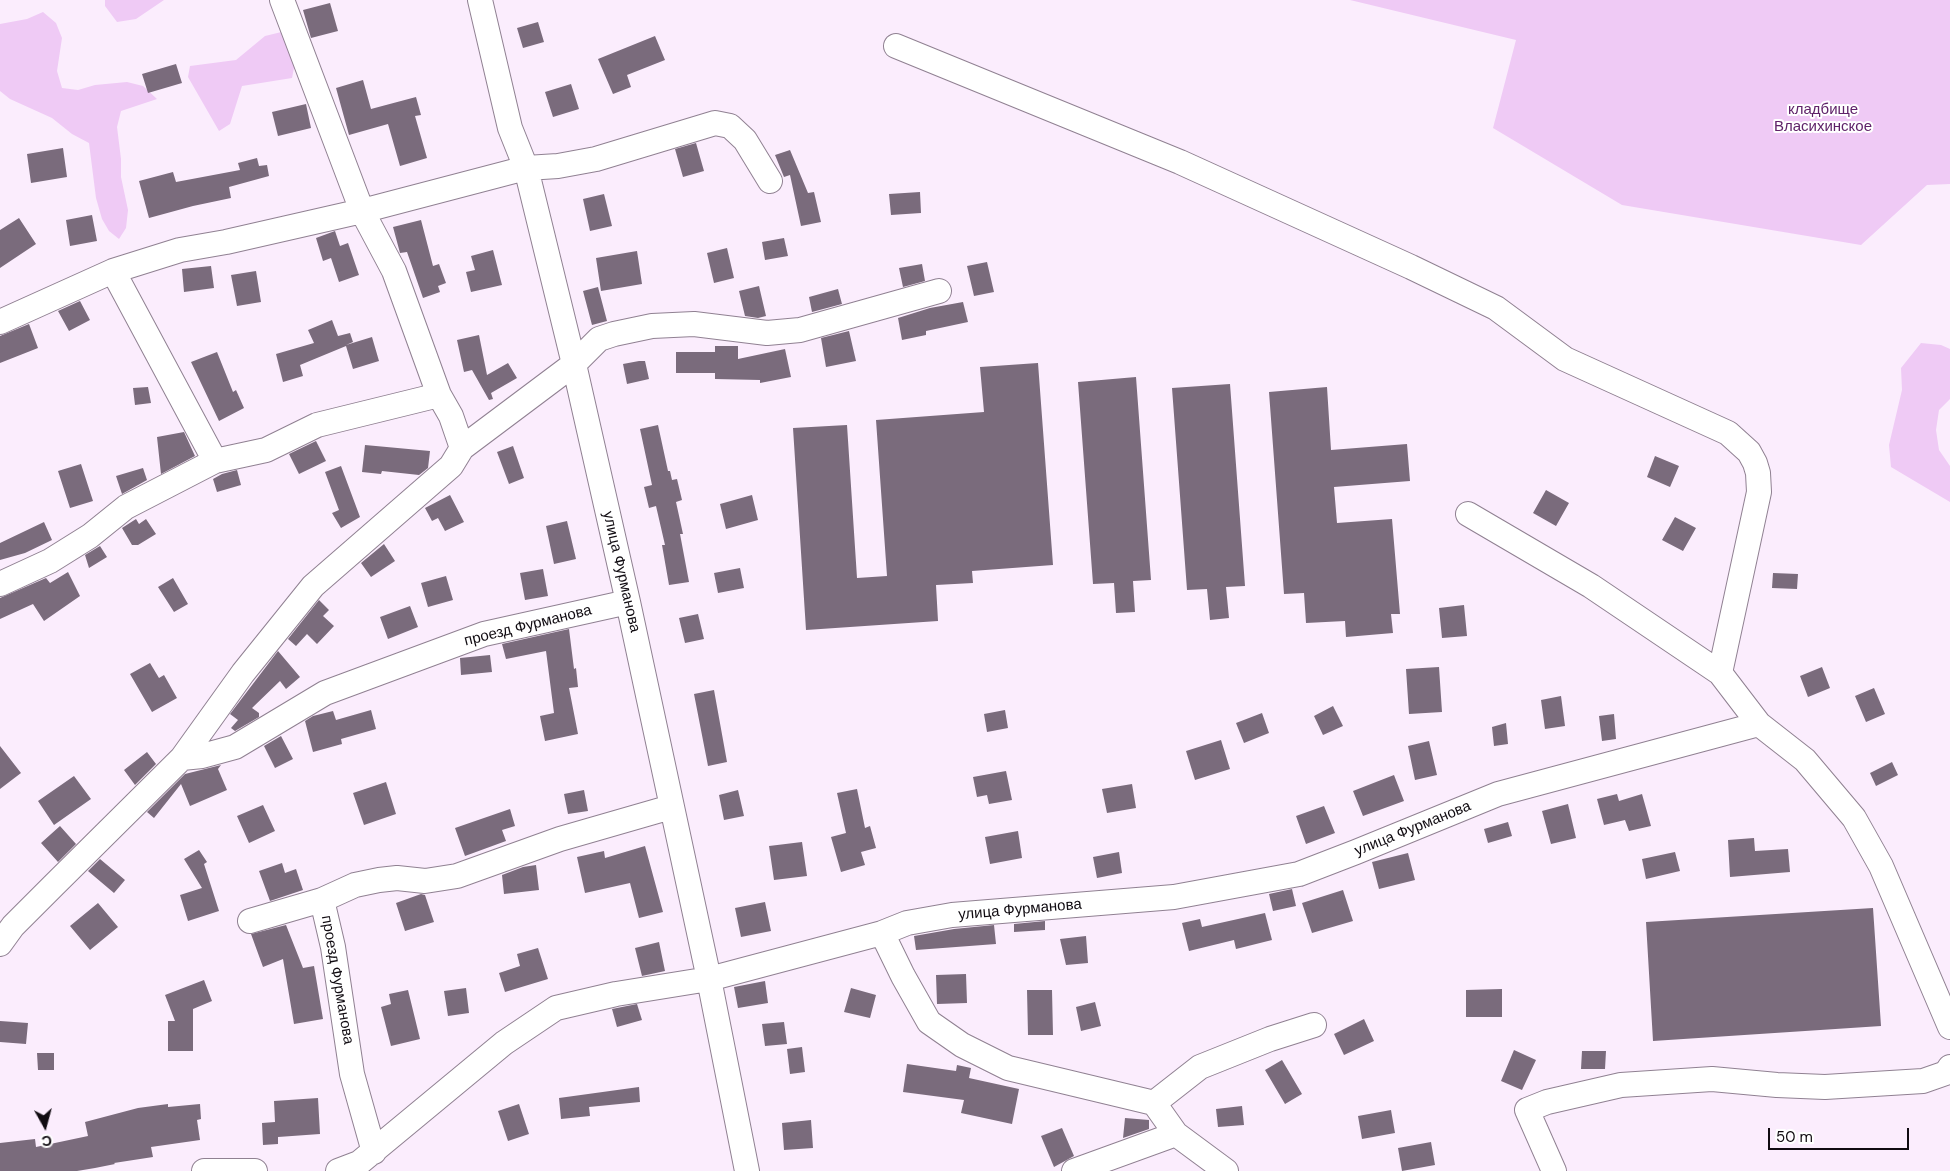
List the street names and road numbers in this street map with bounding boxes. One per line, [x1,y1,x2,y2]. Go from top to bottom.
street label: улица Фурманова [598,510,644,634]
street label: проезд Фурманова [462,601,594,651]
street label: улица Фурманова [1352,797,1474,861]
street label: улица Фурманова [958,896,1082,924]
street label: проезд Фурманова [317,914,357,1046]

